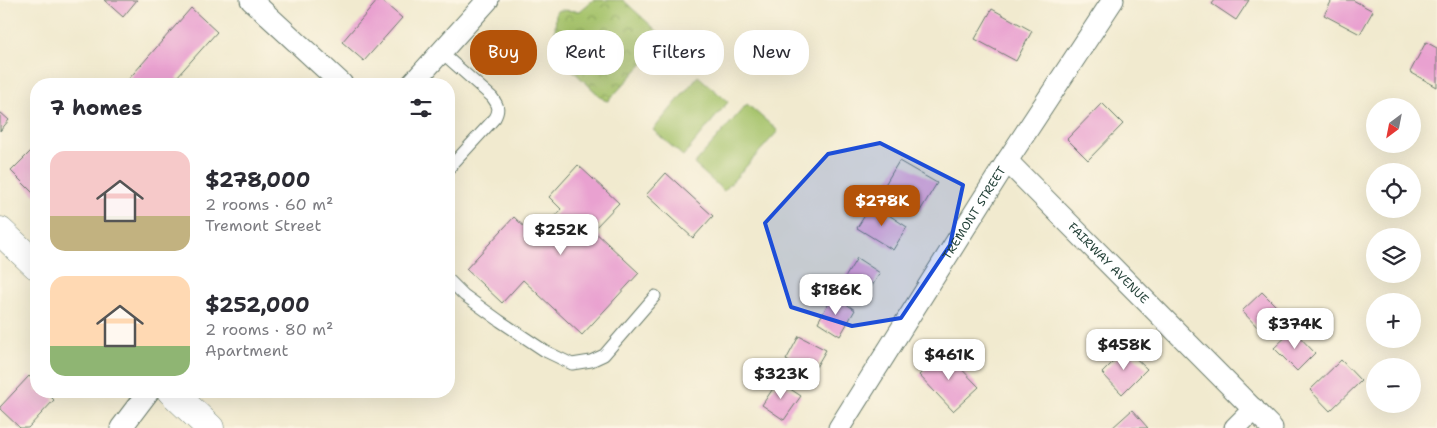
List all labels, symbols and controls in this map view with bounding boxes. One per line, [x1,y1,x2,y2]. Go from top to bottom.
chip: Buy [470,30,537,75]
chip: Rent [547,30,624,75]
chip: Filters [634,30,724,75]
chip: New [734,30,809,75]
text: 7 homes [50,94,142,122]
icon: filters [407,94,435,122]
north arrow [1366,98,1421,152]
map controls [1366,98,1421,413]
street label: TREMONT STREET [939,163,1010,263]
button: locate [1366,163,1421,218]
text: $278,000 [205,166,310,194]
icon: home [90,171,150,231]
pin: $278K [847,184,917,227]
text: $278K [855,190,909,211]
text: 2 rooms · 60 m² [205,194,333,215]
pin: $252K [526,214,596,256]
text: Tremont Street [205,215,322,236]
text: $252K [534,219,588,240]
street label: FAIRWAY AVENUE [1065,219,1152,307]
button: layers [1366,228,1421,283]
pin: $186K [801,274,871,316]
text: $186K [811,279,861,300]
text: $252,000 [205,291,310,319]
button: + [1366,293,1421,348]
icon: home [90,296,150,356]
pin: $374K [1260,308,1330,350]
text: $374K [1268,313,1322,334]
text: 2 rooms · 80 m² [205,319,333,340]
pin: $458K [1089,328,1159,371]
text: $458K [1097,334,1151,355]
pin: $461K [914,338,984,381]
text: Apartment [205,340,288,361]
text: $461K [924,344,974,365]
pin: $323K [746,358,816,400]
button: − [1366,358,1421,413]
text: $323K [754,363,808,384]

